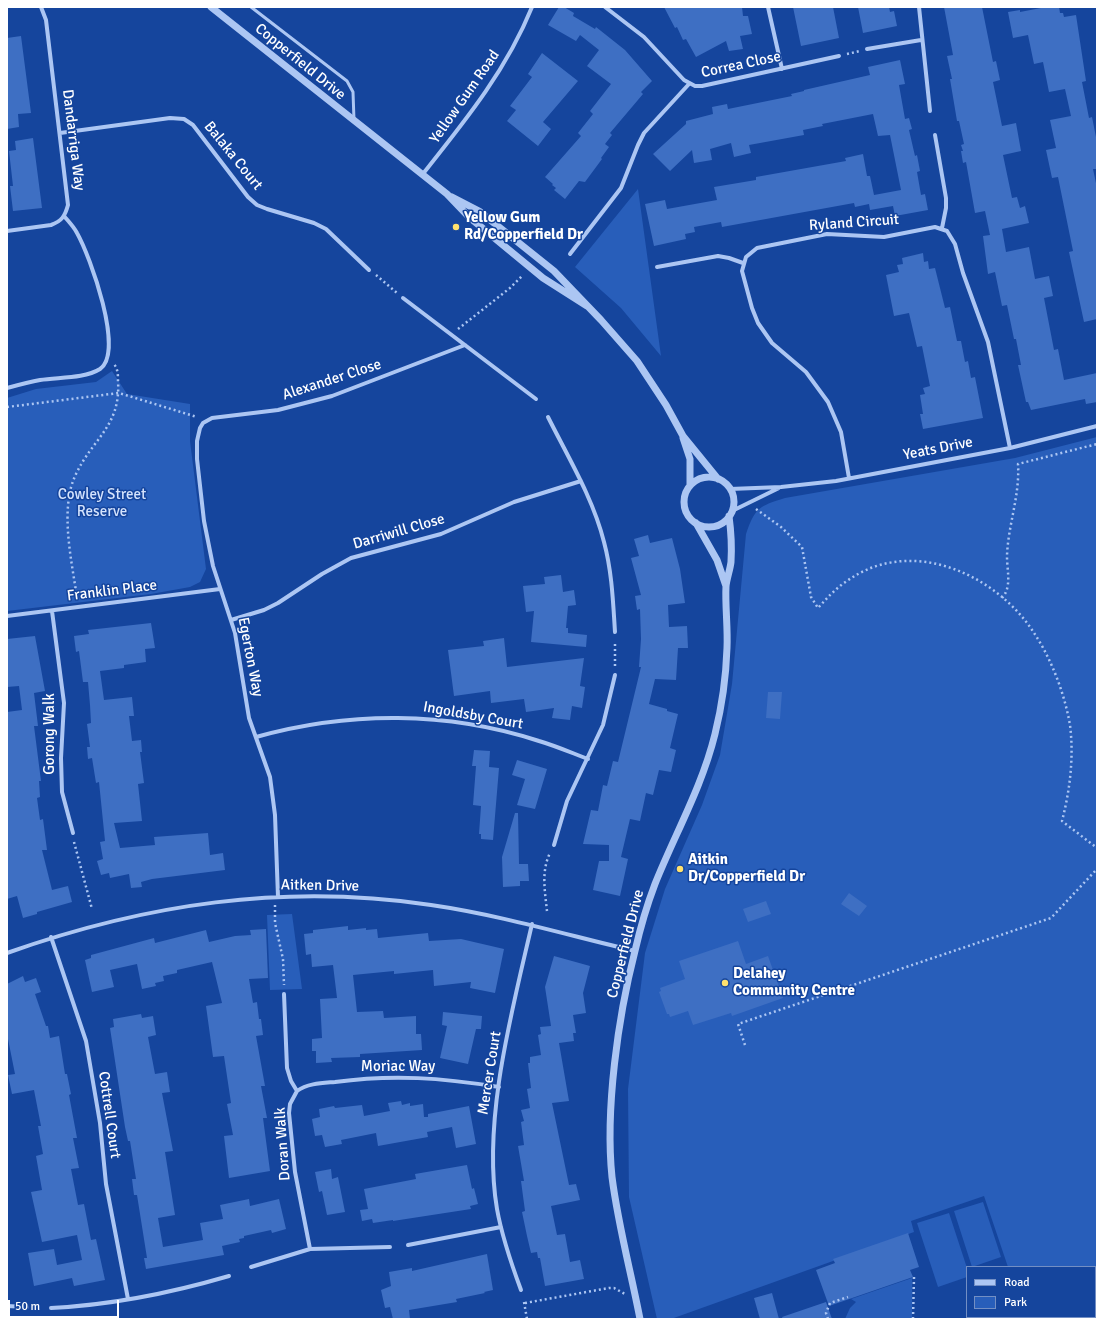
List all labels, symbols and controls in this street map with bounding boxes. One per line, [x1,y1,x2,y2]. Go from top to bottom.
street label: Copperfield Drive [251,20,349,104]
street label: Yellow Gum Road [426,47,504,147]
street label: Correa Close [699,48,783,82]
street label: Dandarriga Way [58,88,88,192]
street label: Balaka Court [200,118,266,194]
place label: Yellow Gum Rd/Copperfield Dr [464,209,583,244]
street label: Ryland Circuit [808,211,900,235]
marker: Yellow Gum Rd/Copperfield Dr [451,222,461,232]
street label: Alexander Close [280,356,384,404]
street label: Yeats Drive [902,433,974,465]
park label: Cowley Street Reserve [58,486,146,521]
street label: Darriwill Close [351,510,447,554]
street label: Franklin Place [66,577,158,605]
street label: Egerton Way [233,616,267,698]
street label: Gorong Walk [41,693,59,775]
street label: Ingoldsby Court [422,698,524,734]
place label: Aitkin Dr/Copperfield Dr [688,851,805,886]
marker: Aitkin Dr/Copperfield Dr [675,864,685,874]
street label: Aitken Drive [281,876,359,896]
street label: Copperfield Drive [604,888,648,1000]
place label: Delahey Community Centre [733,965,855,1000]
marker: Delahey Community Centre [720,978,730,988]
street label: Mercer Court [475,1030,505,1116]
street label: Moriac Way [361,1058,435,1076]
street label: Cottrell Court [94,1070,124,1160]
street label: Doran Walk [271,1107,295,1181]
legend [966,1266,1096,1318]
text: Road [1004,1275,1030,1290]
scale bar [10,1292,121,1318]
text: Park [1004,1295,1027,1310]
text: 50 m [15,1299,40,1314]

